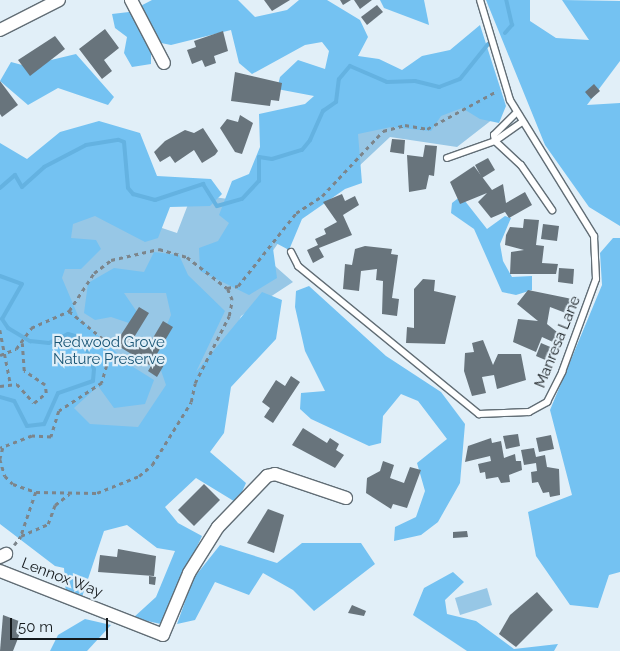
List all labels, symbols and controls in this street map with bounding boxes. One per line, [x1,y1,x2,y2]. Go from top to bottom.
street label: Manresa Lane [531,293,585,391]
park label: Redwood Grove Nature Preserve [53,333,165,368]
street label: Lennox Way [19,554,105,602]
scale bar [12,608,110,640]
text: 50 m [18,618,53,636]

